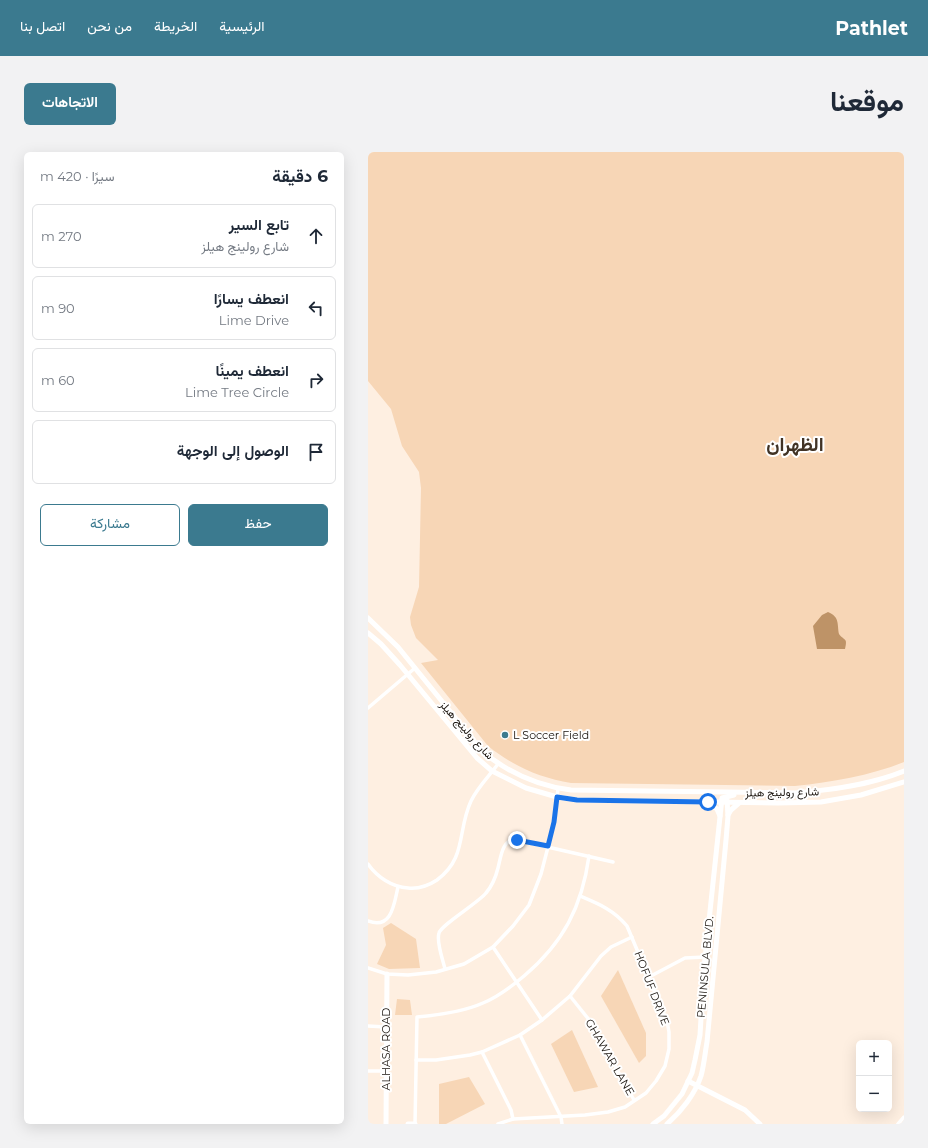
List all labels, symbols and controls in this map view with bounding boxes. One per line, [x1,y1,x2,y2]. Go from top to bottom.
text: اتصل بنا [20,17,65,35]
text: من نحن [87,17,132,35]
text: الخريطة [154,17,197,35]
text: الرئيسية [219,17,265,35]
text: Pathlet [835,17,908,40]
button: الاتجاهات [24,83,116,125]
text: موقعنا [830,84,904,118]
text: 6 دقيقة [272,166,328,186]
text: سيرًا · 420 m [40,168,114,184]
text: تابع السير [229,215,289,234]
icon: ahead [305,225,327,247]
text: 270 m [41,228,82,244]
text: شارع رولينج هيلز [201,238,289,254]
text: انعطف يسارًا [214,289,289,308]
icon: left [305,297,327,319]
text: 90 m [41,300,75,316]
text: Lime Drive [219,312,289,328]
text: انعطف يمينًا [216,361,289,380]
icon: right [305,369,327,391]
text: 60 m [41,372,75,388]
text: Lime Tree Circle [185,384,289,400]
district label: الظهران [766,433,824,457]
text: الوصول إلى الوجهة [177,441,289,460]
icon: arrive [305,441,327,463]
button: مشاركة [40,504,180,546]
button: حفظ [188,504,328,546]
street label: شارع رولينج هيلز [436,697,497,763]
place label: L Soccer Field [513,728,589,742]
marker: L Soccer Field [500,730,510,740]
street label: شارع رولينج هيلز [744,784,820,801]
route start [699,793,717,811]
route end [508,831,526,849]
street label: PENINSULA BLVD. [694,916,716,1018]
street label: HOFUF DRIVE [631,949,673,1027]
street label: ALHASA ROAD [379,1008,393,1090]
street label: GHAWAR LANE [582,1016,638,1098]
map controls [856,1040,892,1112]
button: + [856,1040,892,1076]
button: − [856,1076,892,1112]

